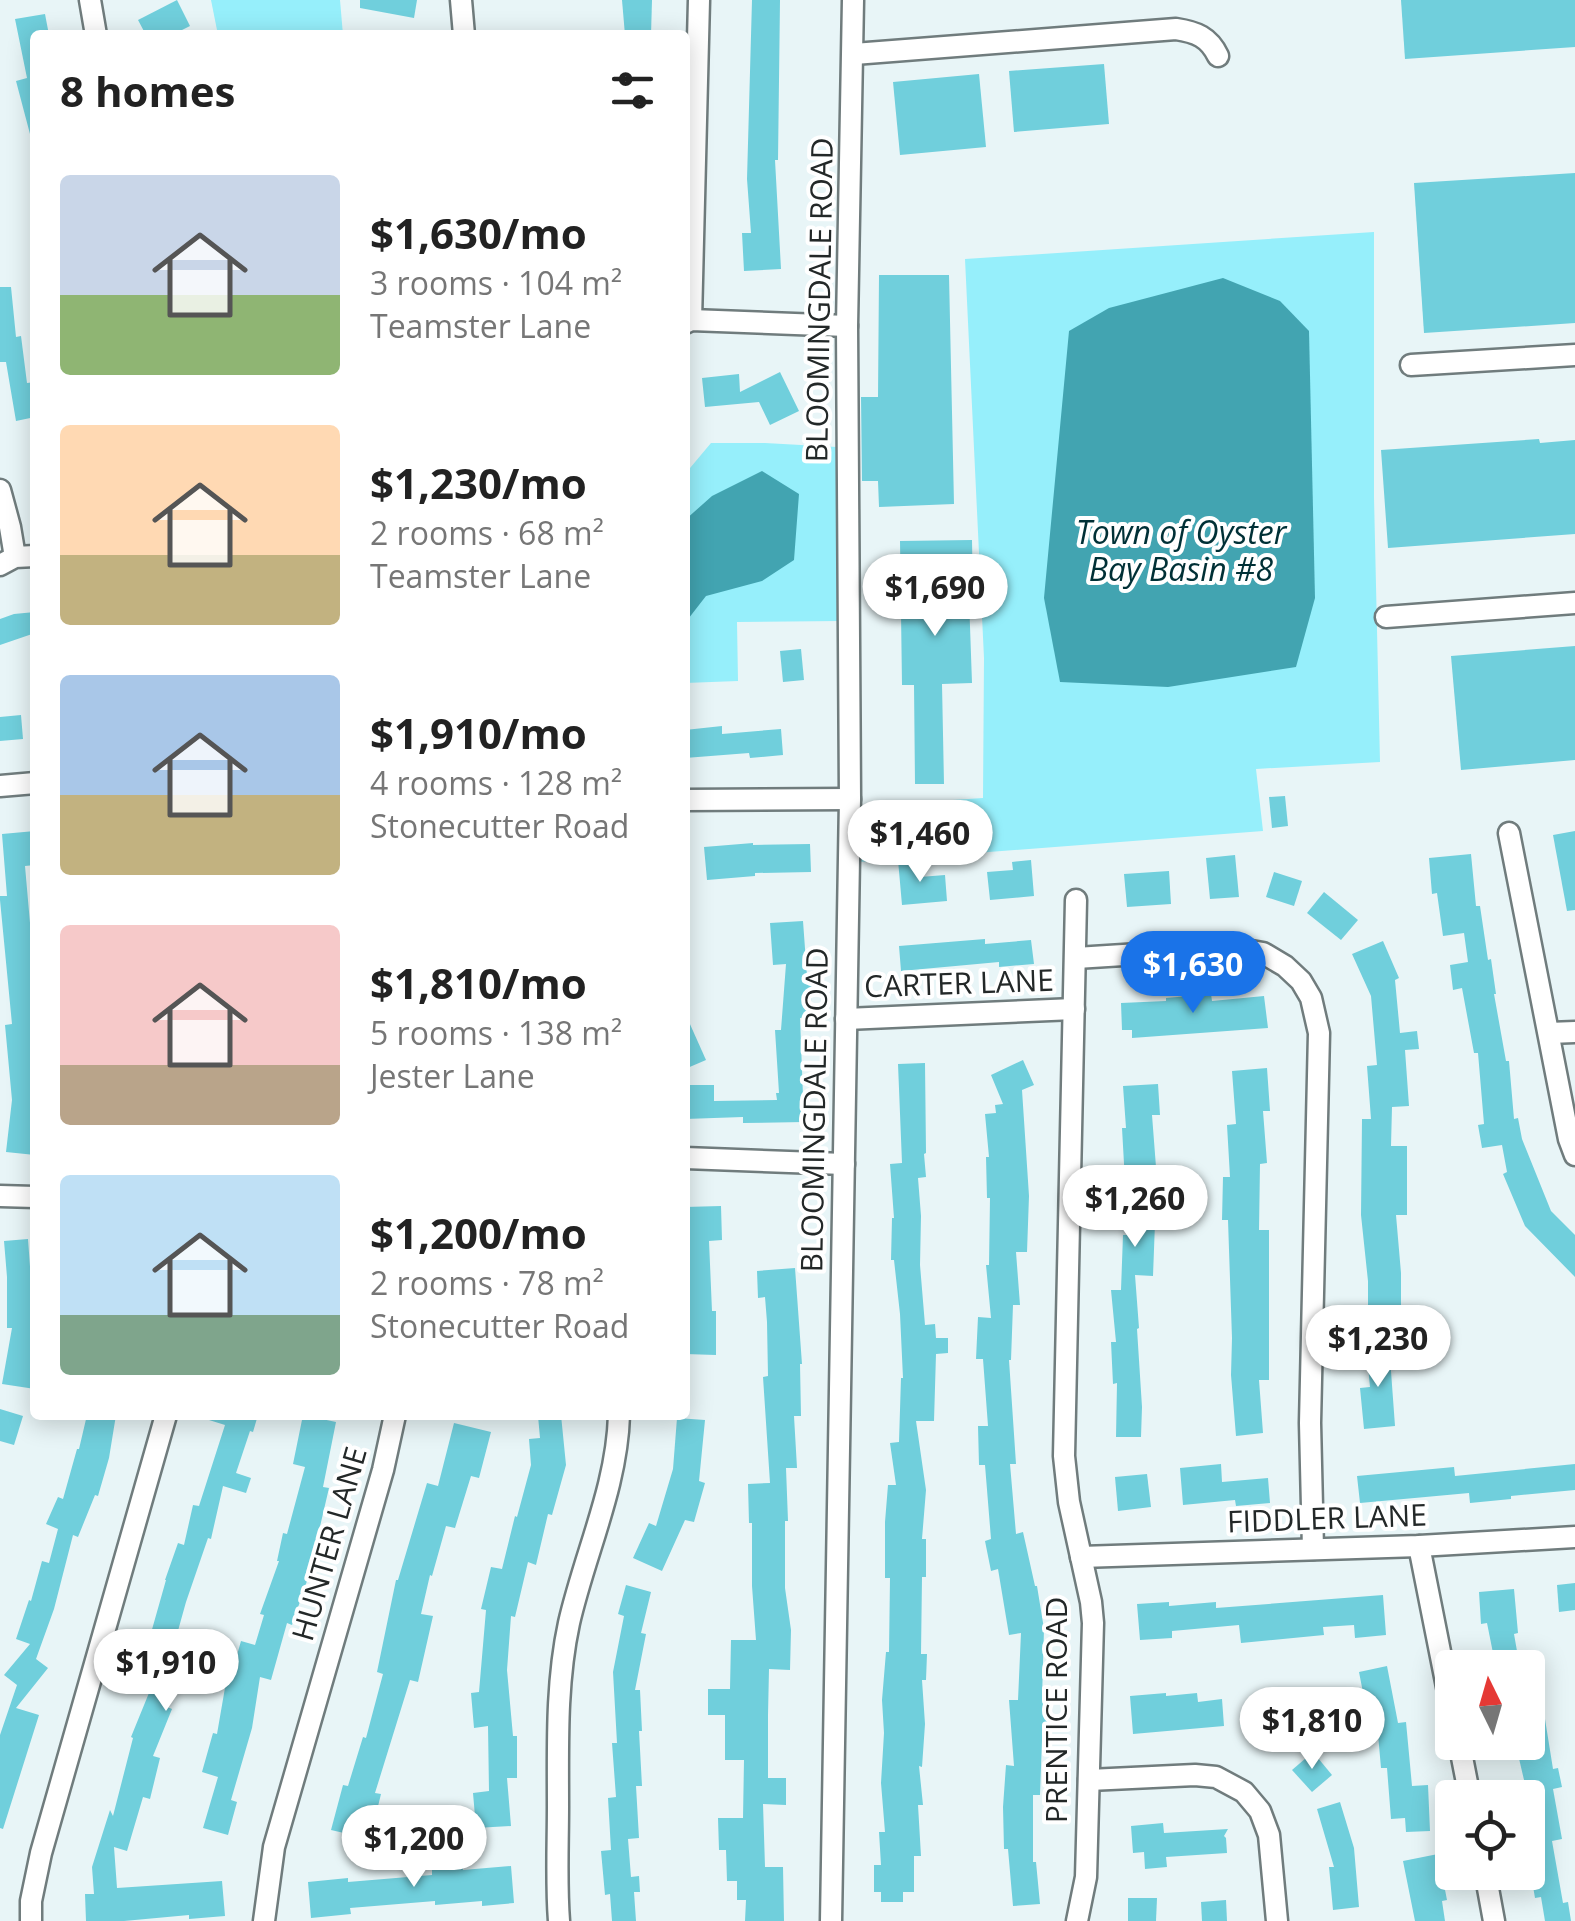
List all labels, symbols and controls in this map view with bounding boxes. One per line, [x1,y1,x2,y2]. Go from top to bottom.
text: 8 homes [60,62,235,119]
icon: filters [605,63,660,118]
street label: BLOOMINGDALE ROAD [795,137,842,463]
text: $1,630/mo [370,204,587,261]
icon: home [140,215,260,335]
text: 3 rooms · 104 m² [370,261,622,304]
text: Teamster Lane [370,304,591,347]
text: $1,230/mo [370,454,587,511]
icon: home [140,465,260,585]
water label: Town of Oyster Bay Basin #8 [1076,510,1288,590]
text: 2 rooms · 68 m² [370,511,604,554]
text: Teamster Lane [370,554,591,597]
pin: $1,690 [854,554,1016,639]
text: $1,690 [885,565,985,608]
text: $1,910/mo [370,704,587,761]
icon: home [140,715,260,835]
text: 4 rooms · 128 m² [370,761,622,804]
pin: $1,460 [839,800,1001,885]
text: Stonecutter Road [370,804,629,847]
text: $1,460 [870,811,970,854]
pin: $1,630 [1112,931,1274,1016]
text: $1,630 [1143,942,1243,985]
street label: BLOOMINGDALE ROAD [790,947,837,1273]
text: $1,810/mo [370,954,587,1011]
street label: CARTER LANE [863,959,1054,1006]
icon: home [140,965,260,1085]
text: 5 rooms · 138 m² [370,1011,622,1054]
text: Jester Lane [370,1054,535,1097]
pin: $1,260 [1054,1165,1216,1250]
text: $1,260 [1085,1176,1185,1219]
text: $1,200/mo [370,1204,587,1261]
icon: home [140,1215,260,1335]
text: 2 rooms · 78 m² [370,1261,604,1304]
text: Stonecutter Road [370,1304,629,1347]
pin: $1,230 [1297,1305,1459,1390]
text: $1,230 [1328,1316,1428,1359]
street label: HUNTER LANE [281,1442,376,1645]
street label: FIDDLER LANE [1226,1494,1428,1541]
street label: PRENTICE ROAD [1035,1597,1076,1823]
pin: $1,910 [85,1629,247,1714]
text: $1,910 [116,1640,216,1683]
north arrow [1435,1650,1545,1760]
map controls [1435,1650,1545,1890]
pin: $1,810 [1231,1687,1393,1772]
text: $1,810 [1262,1698,1362,1741]
button: locate [1435,1780,1545,1890]
pin: $1,200 [333,1805,495,1890]
text: $1,200 [364,1816,464,1859]

